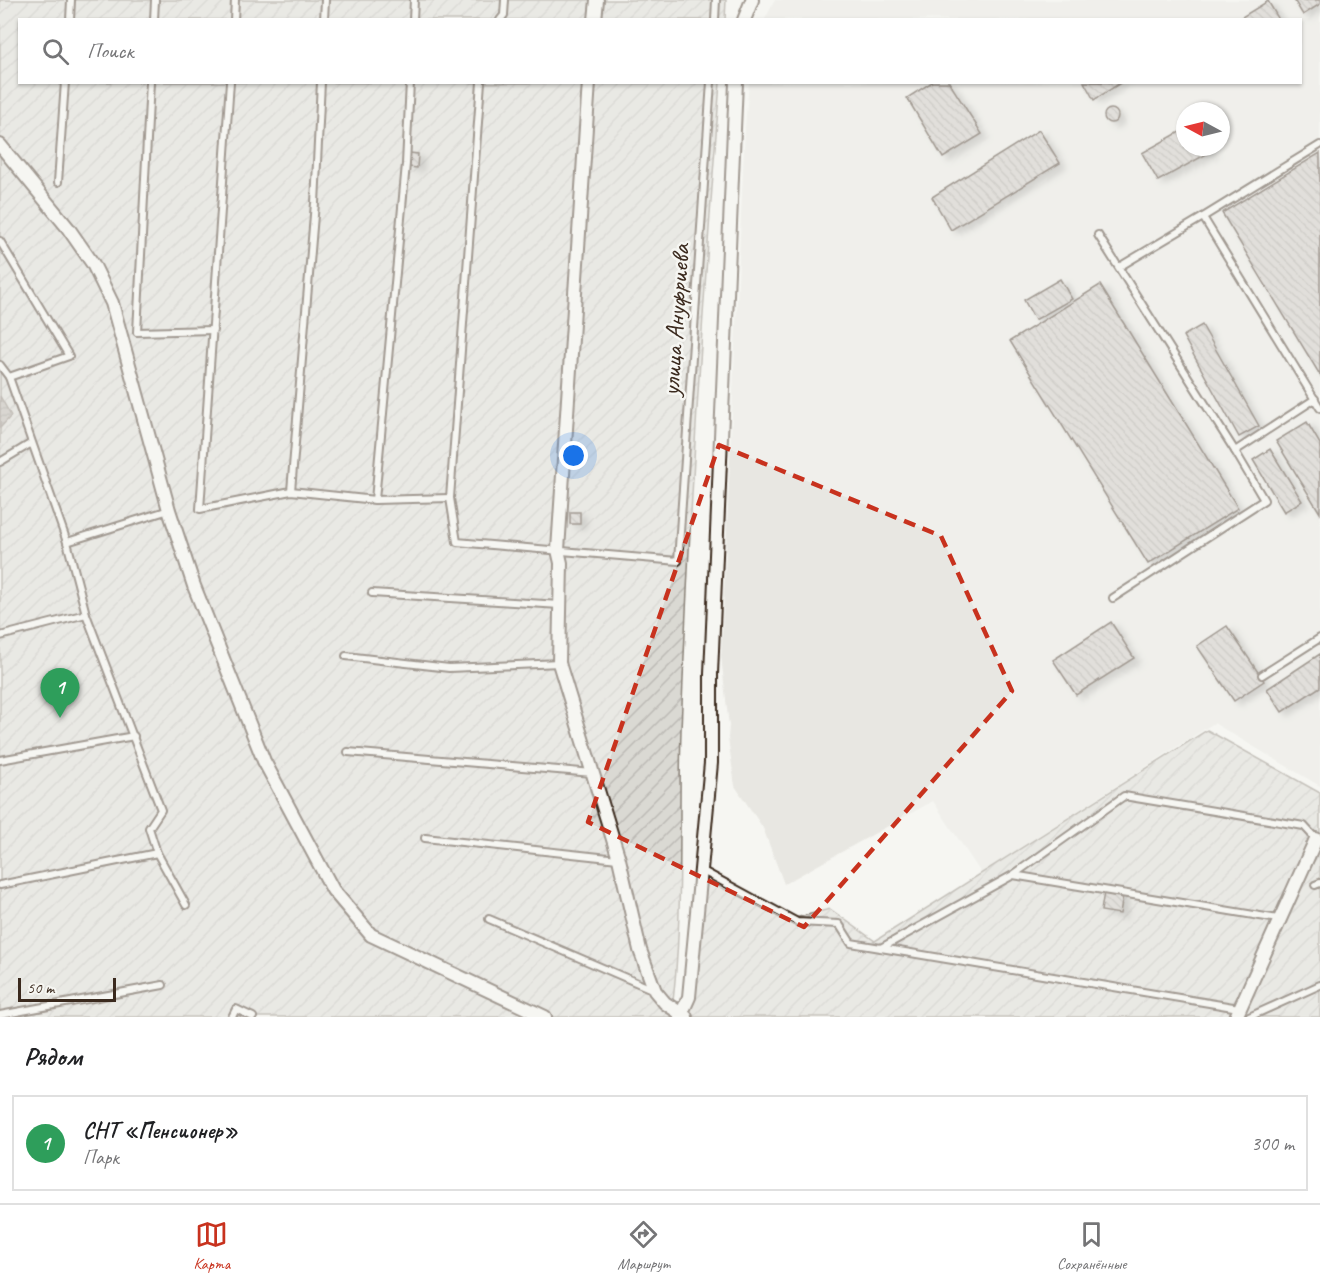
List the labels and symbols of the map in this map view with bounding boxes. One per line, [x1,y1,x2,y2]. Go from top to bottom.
north arrow [1176,102,1230,156]
street label: улица Ануфриева [654,241,697,399]
your location [559,441,588,470]
pin: 1 [40,668,80,718]
scale bar [18,975,116,1002]

